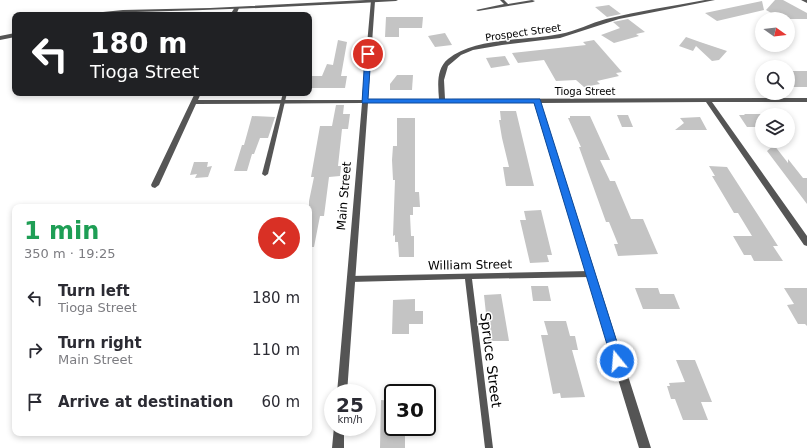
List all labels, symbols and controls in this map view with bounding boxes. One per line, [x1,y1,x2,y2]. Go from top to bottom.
north arrow [755,12,795,52]
map controls [755,12,795,148]
street label: Prospect Street [484,22,562,43]
text: 180 m [90,27,187,60]
icon: left [24,28,76,80]
pin [351,37,385,71]
icon: arrive [357,43,379,65]
button: search [755,60,795,100]
text: Tioga Street [90,61,199,82]
street label: Tioga Street [554,86,615,97]
button: layers [755,108,795,148]
street label: Main Street [334,161,354,231]
text: 1 min [24,217,99,245]
button: close [258,217,300,259]
text: 350 m · 19:25 [24,246,115,261]
street label: William Street [428,257,513,273]
text: Turn left [58,282,130,300]
icon: left [24,287,46,309]
text: 180 m [252,289,300,307]
text: Tioga Street [58,300,137,315]
street label: Spruce Street [477,312,505,409]
text: Turn right [58,334,142,352]
icon: right [24,339,46,361]
position arrow [596,340,638,382]
text: 110 m [252,341,300,359]
text: Main Street [58,352,133,367]
speed limit sign: 30 [384,384,436,436]
icon: arrive [24,391,46,413]
text: Arrive at destination [58,393,233,411]
text: 60 m [262,393,300,411]
text: 25 [336,393,364,417]
text: km/h [337,414,363,425]

